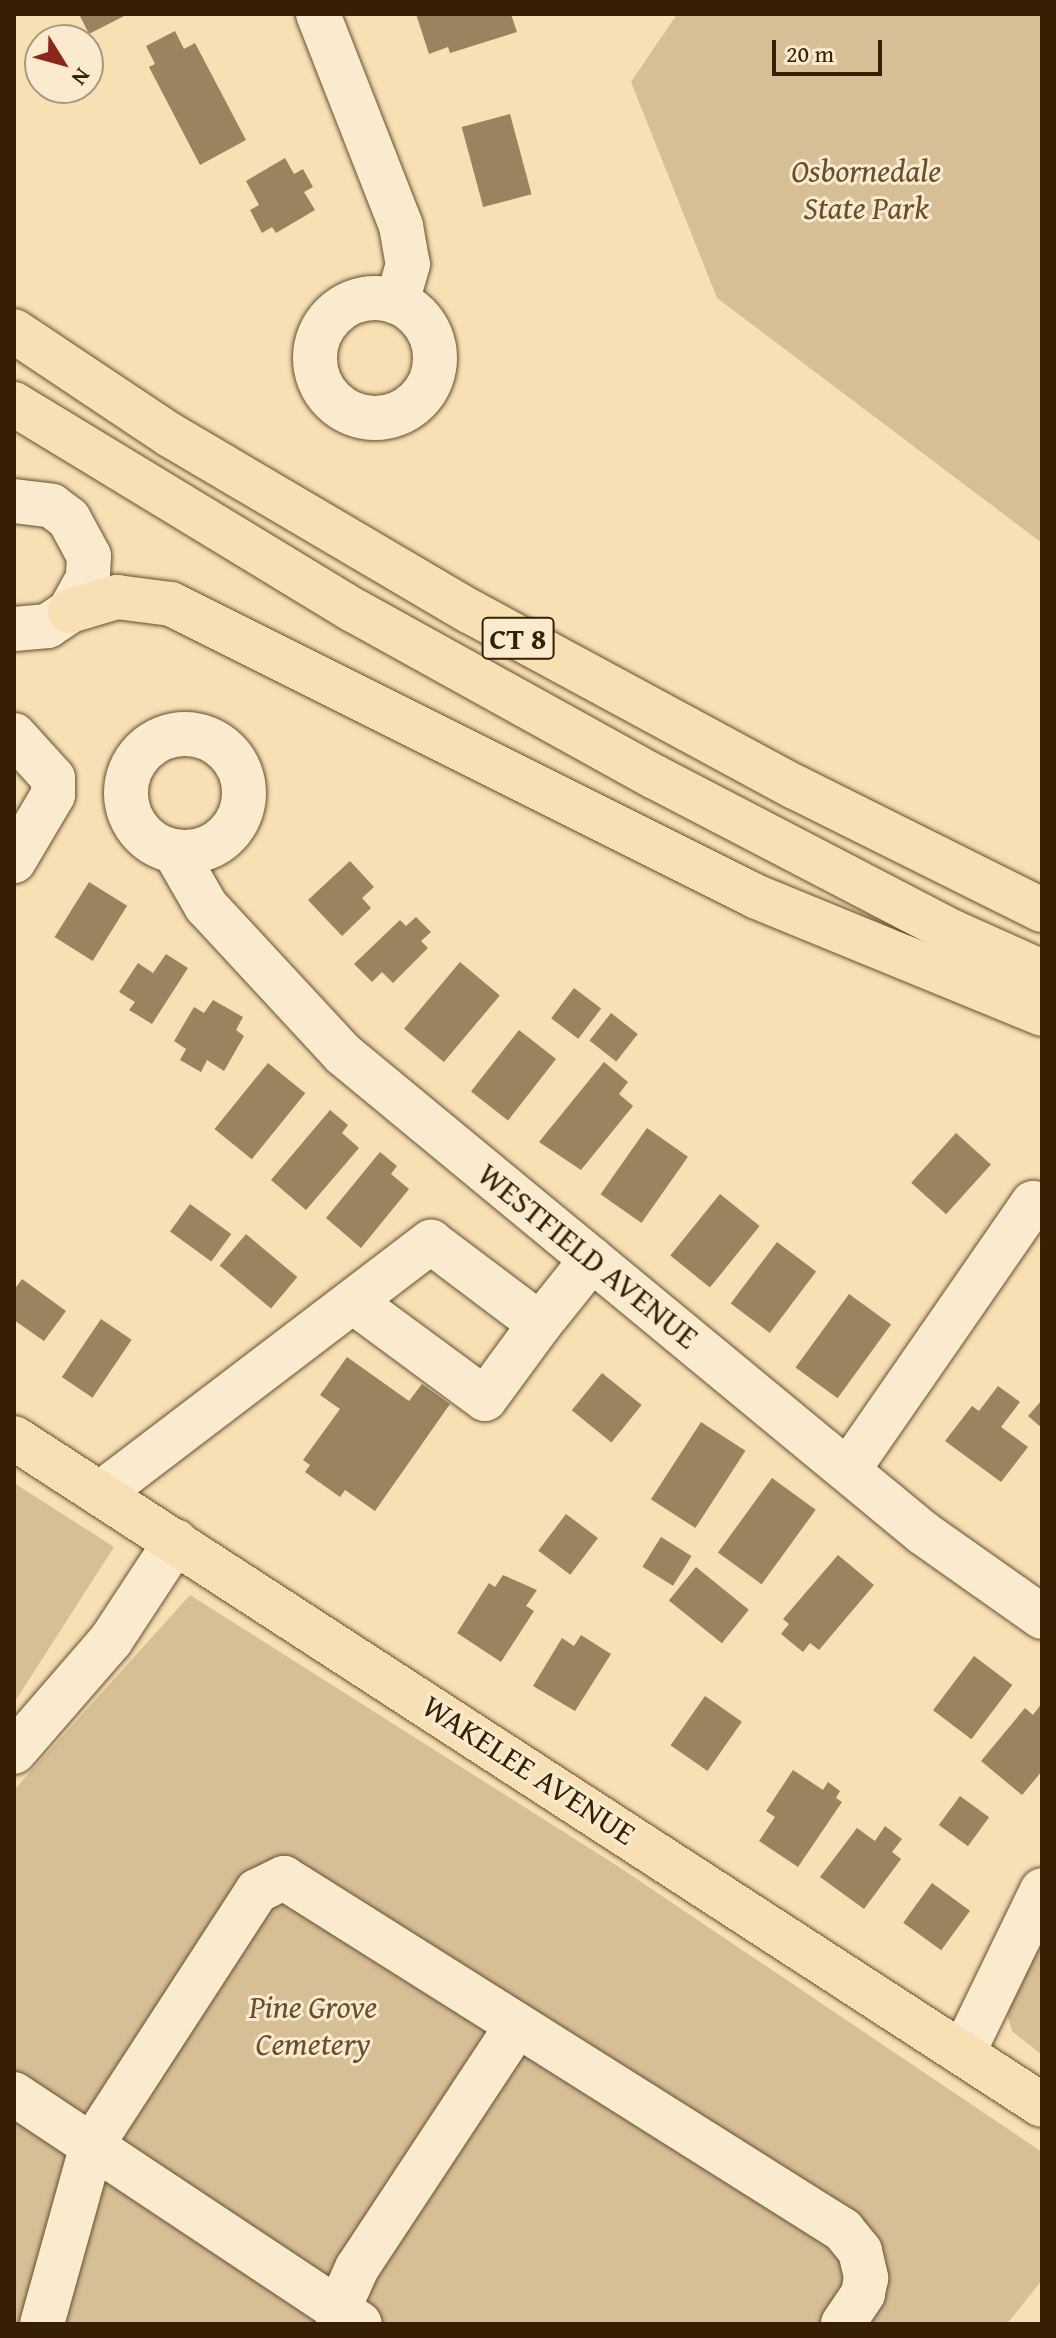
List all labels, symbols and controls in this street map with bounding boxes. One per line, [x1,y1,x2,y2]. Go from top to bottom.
north arrow [24,24,104,104]
scale bar [776,24,886,74]
text: 20 m [786,36,834,71]
text: N [64,62,99,93]
park label: Osbornedale State Park [791,153,941,228]
road number: CT 8 [480,612,556,664]
street label: WESTFIELD AVENUE [470,1155,706,1357]
street label: WAKELEE AVENUE [415,1687,643,1853]
park label: Pine Grove Cemetery [249,1989,377,2064]

